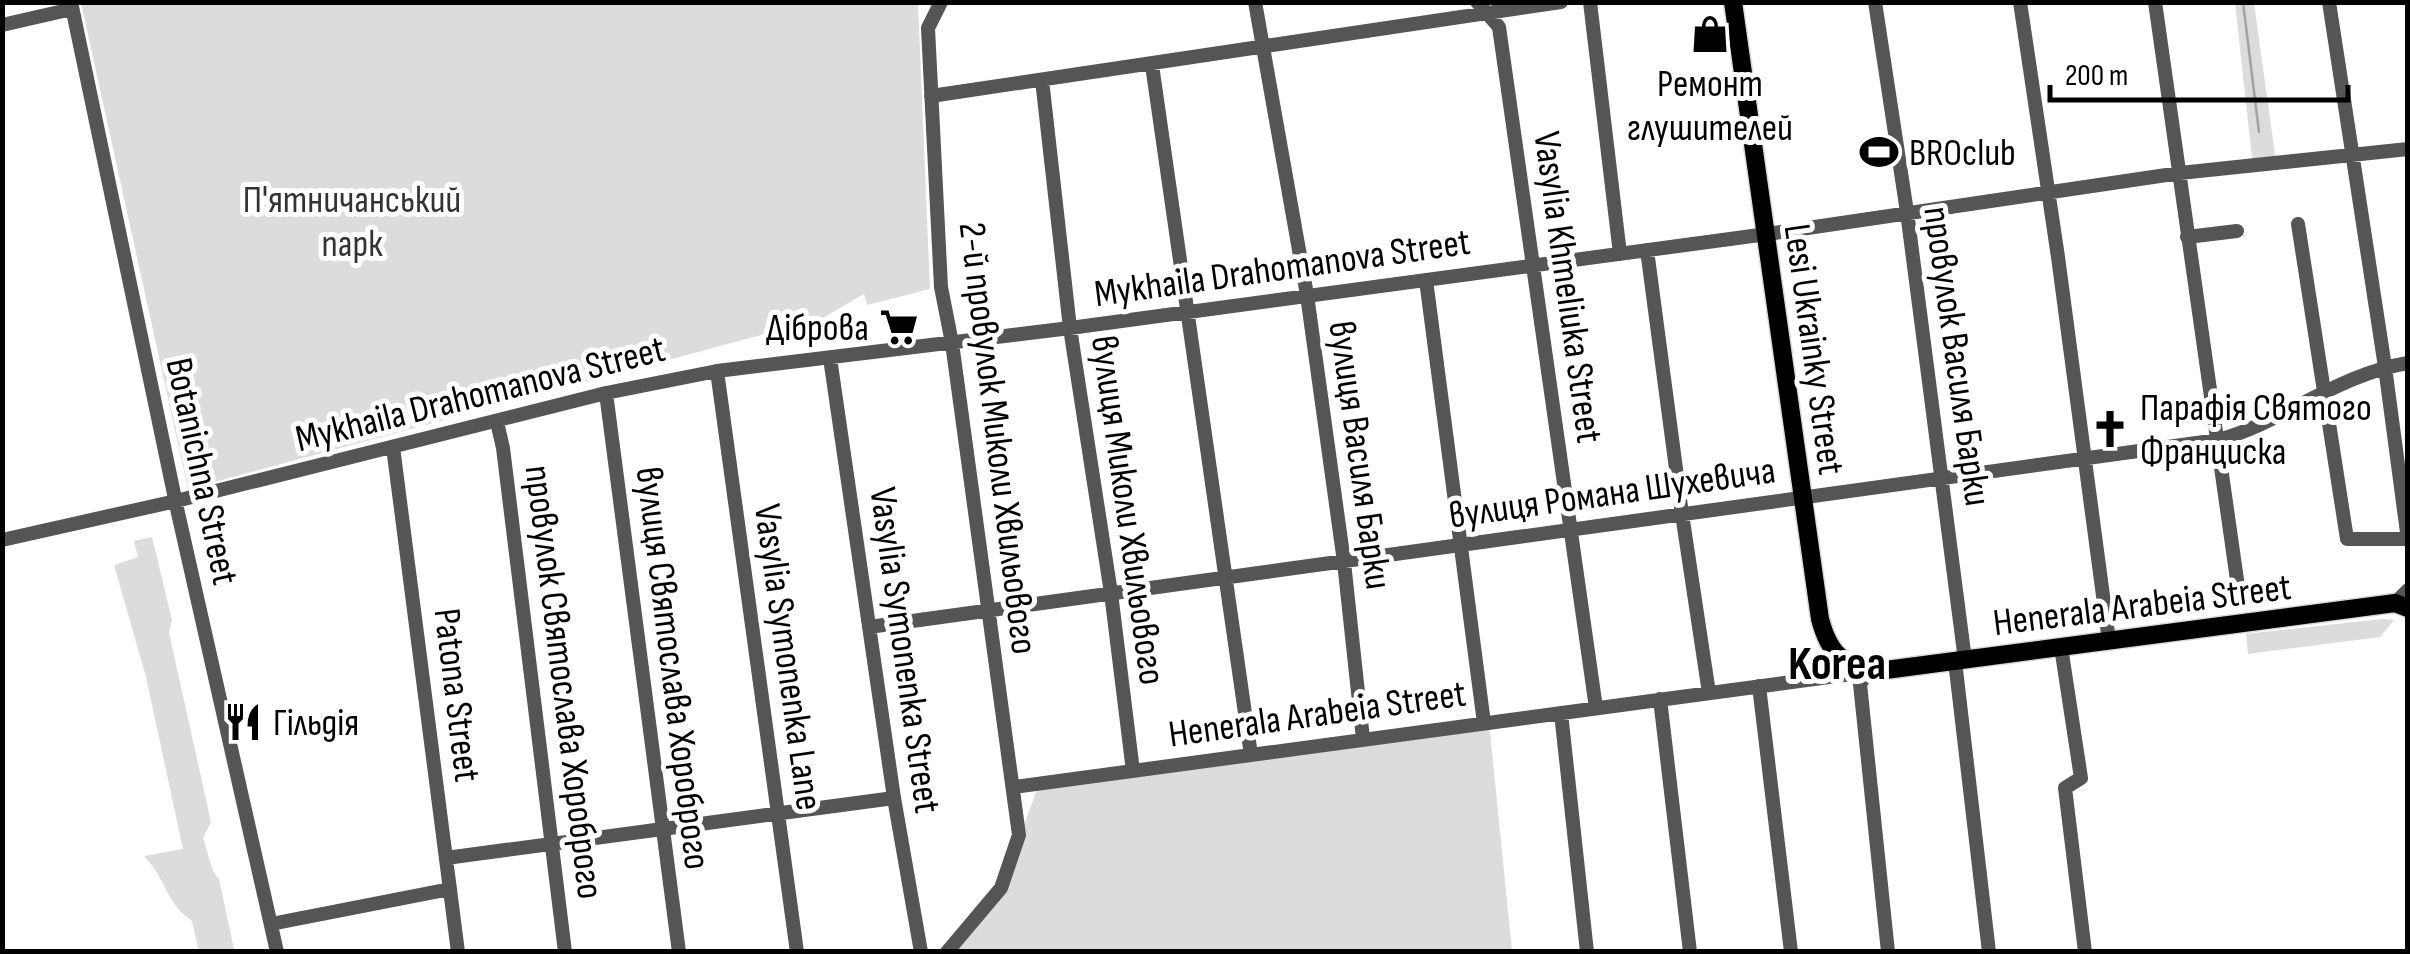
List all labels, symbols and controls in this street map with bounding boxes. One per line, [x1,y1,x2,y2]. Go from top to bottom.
shop icon: Ремонт глушителей [1689,13,1731,55]
scale bar [2050,40,2348,102]
text: 200 m [2065,58,2128,94]
place label: Ремонт глушителей [1627,62,1793,151]
street label: Vasylia Khmeliuka Street [1523,129,1612,446]
sports icon: BROclub [1858,131,1900,173]
place label: BROclub [1909,131,2016,176]
park label: П'ятничанський парк [243,178,461,267]
street label: провулок Василя Барки [1913,204,2000,509]
street label: 2-й провулок Миколи Хвильового [949,220,1046,657]
street label: Mykhaila Drahomanova Street [1091,220,1473,317]
street label: Lesi Ukrainky Street [1774,221,1853,477]
place label: Діброва [766,306,869,351]
supermarket icon: Діброва [878,306,920,348]
street label: вулиця Василя Барки [1318,318,1401,592]
street label: Mykhaila Drahomanova Street [291,327,670,462]
street label: вулиця Миколи Хвильового [1081,333,1174,688]
street label: Botanichna Street [156,354,248,589]
place label: Парафія Святого Франциска [2140,386,2372,475]
church icon: Парафія Святого Франциска [2089,408,2131,450]
street label: вулиця Романа Шухевича [1446,448,1778,539]
street label: провулок Святослава Хороброго [515,463,612,902]
street label: вулиця Святослава Хороброго [625,464,720,872]
street label: Vasylia Symonenka Street [859,484,950,816]
street label: Vasylia Symonenka Lane [744,501,831,813]
street label: Henerala Arabeia Street [1991,565,2294,646]
street label: Patona Street [424,606,489,784]
district label: Korea [1788,636,1886,693]
street label: Henerala Arabeia Street [1166,671,1469,758]
restaurant icon: Гільдія [222,701,264,743]
place label: Гільдія [273,701,359,746]

